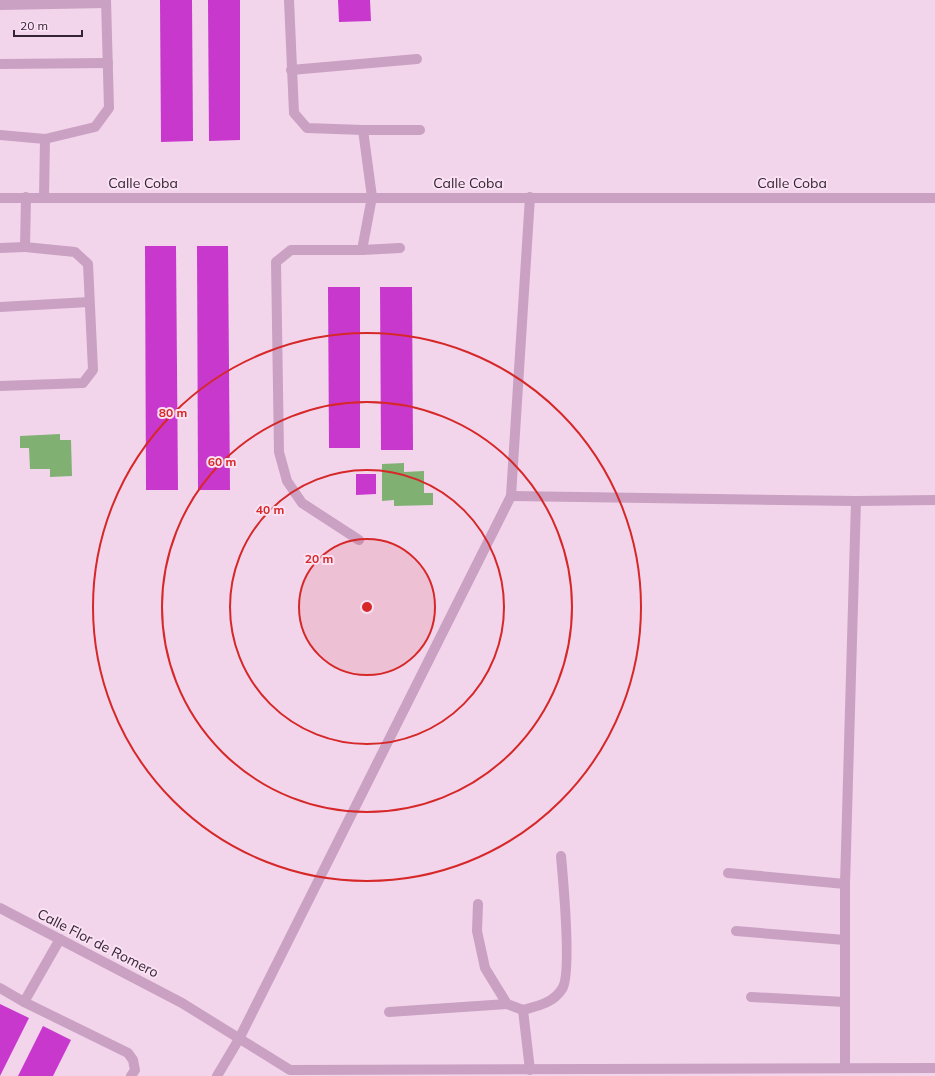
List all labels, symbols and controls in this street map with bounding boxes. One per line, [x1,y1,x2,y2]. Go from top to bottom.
scale bar [14,12,82,38]
text: 20 m [20,18,48,33]
street label: Calle Coba [108,174,178,192]
street label: Calle Coba [433,174,503,192]
street label: Calle Coba [757,174,827,192]
text: 80 m [159,405,187,420]
text: 60 m [208,454,236,469]
text: 40 m [256,502,284,517]
text: 20 m [305,551,333,566]
centre of rings [360,600,374,614]
street label: Calle Flor de Romero [34,905,162,981]

